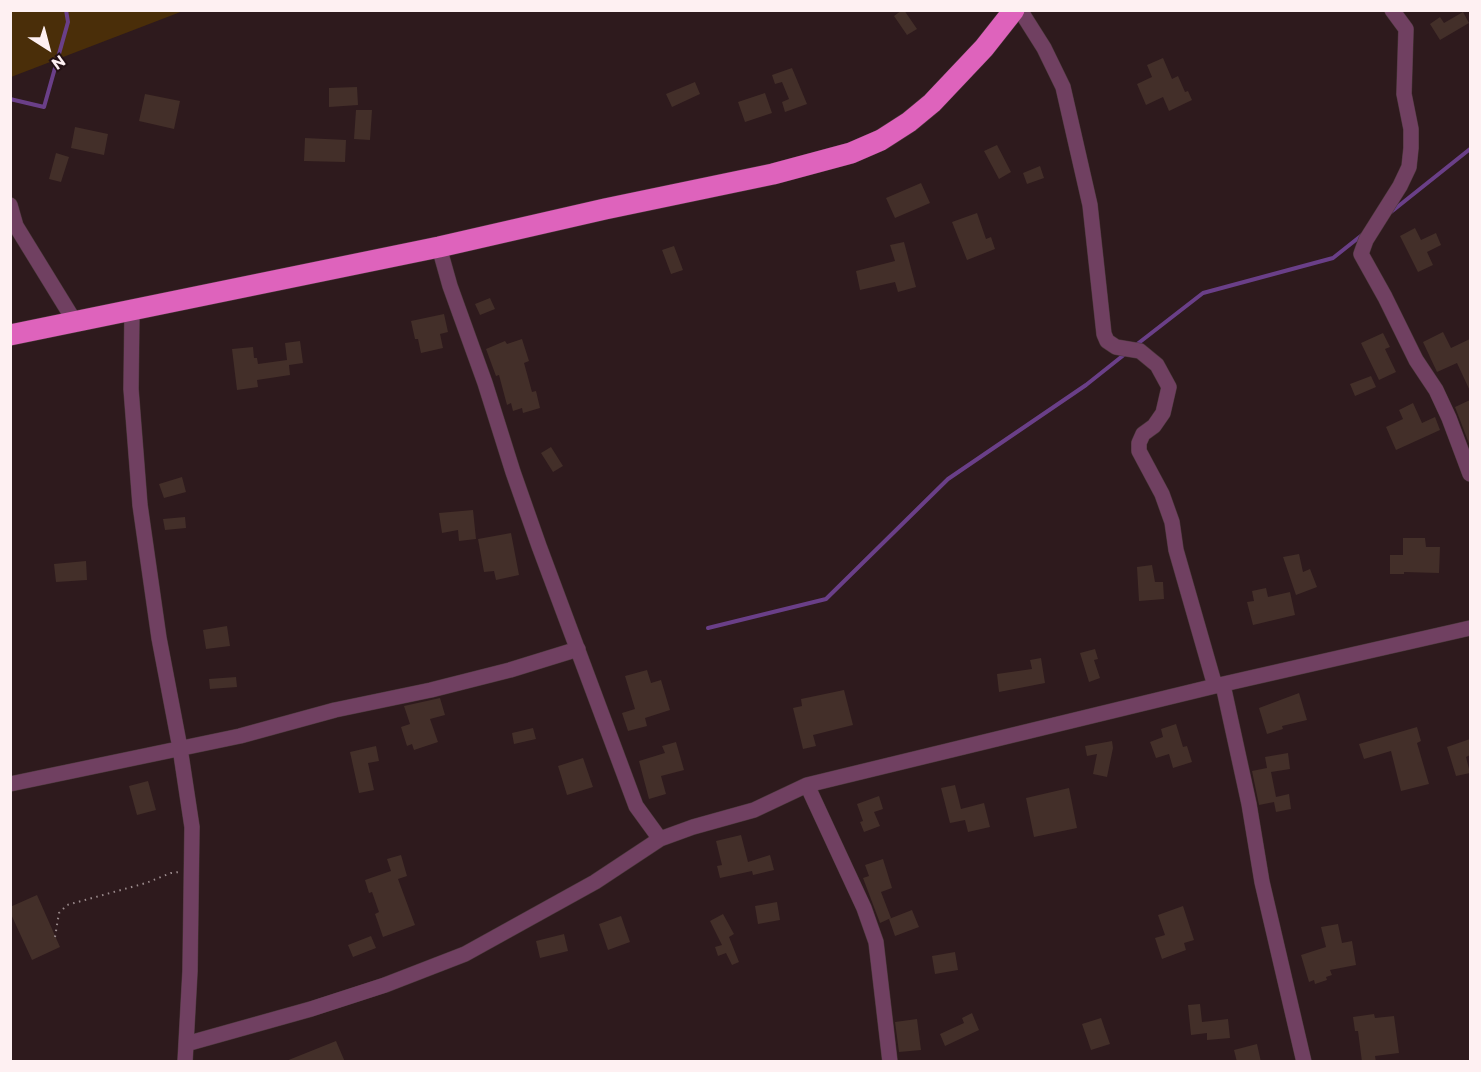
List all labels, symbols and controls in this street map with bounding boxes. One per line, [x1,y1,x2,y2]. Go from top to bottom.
north arrow [18,18,78,78]
text: N [48,52,69,74]

